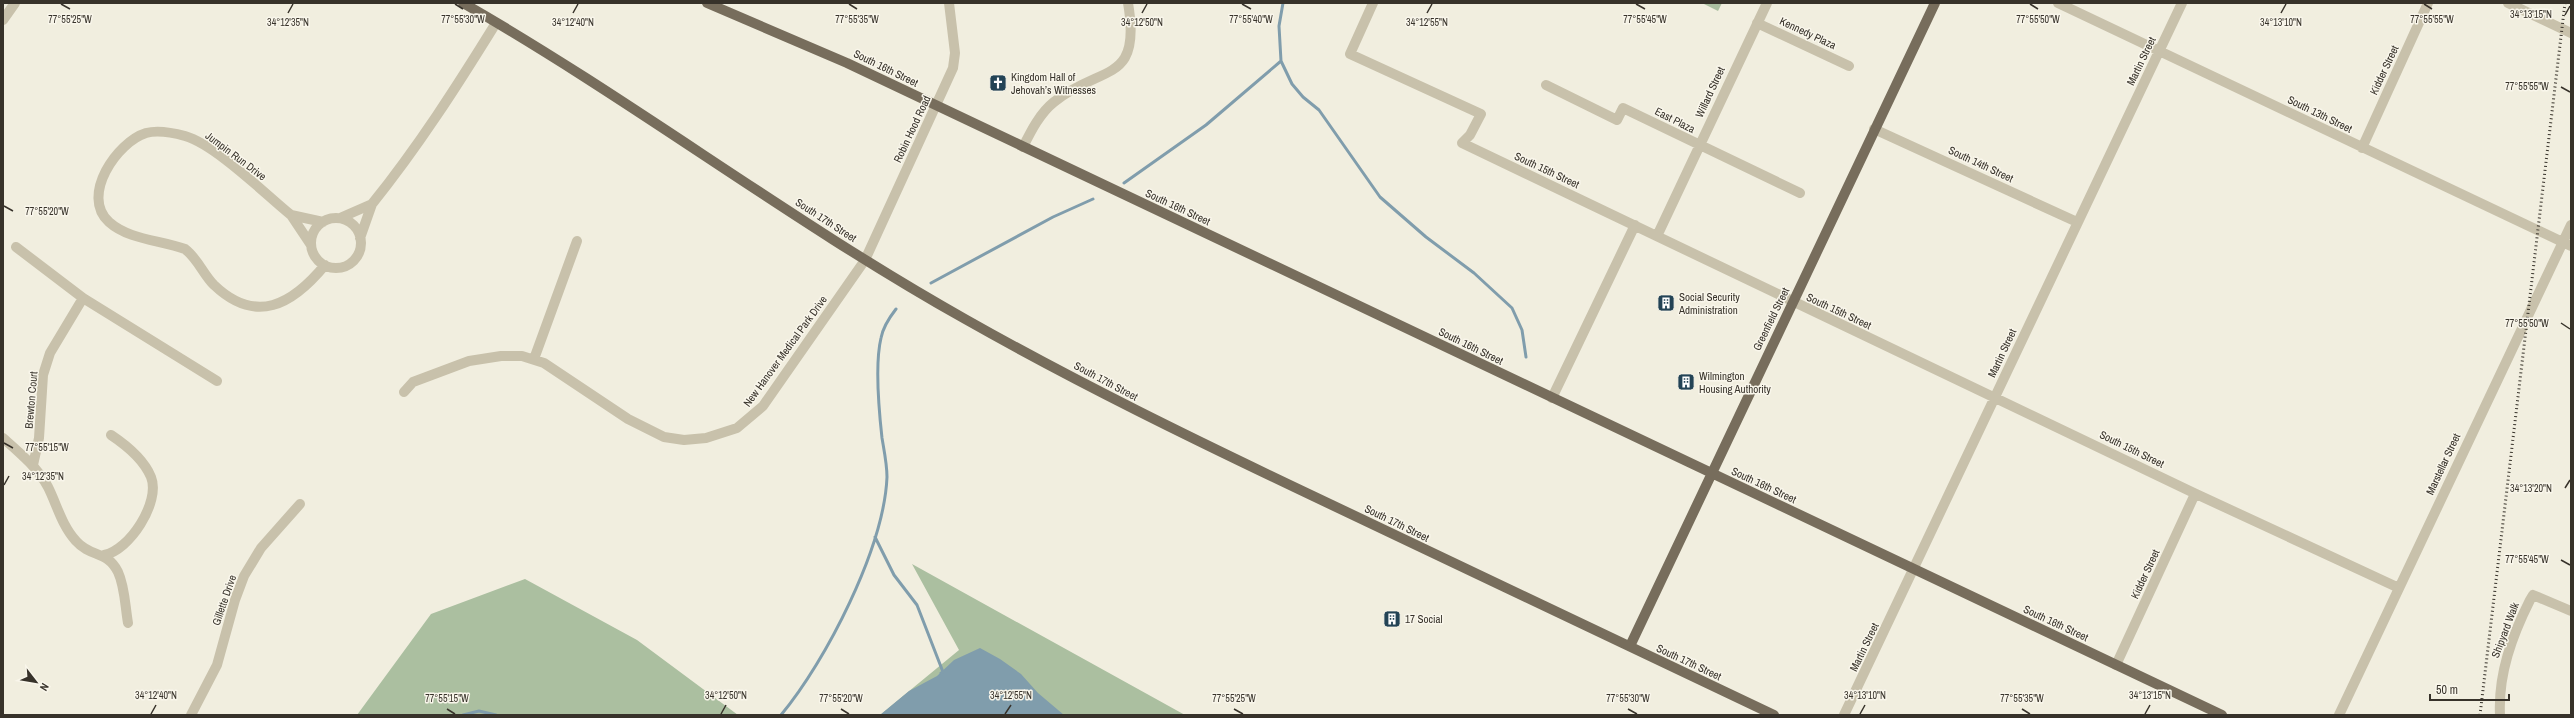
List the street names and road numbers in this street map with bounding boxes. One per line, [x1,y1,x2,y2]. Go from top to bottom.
street label: Kennedy Plaza [1778,14,1838,52]
street label: Martin Street [2123,34,2159,88]
street label: Kidder Street [2366,43,2402,97]
street label: South 16th Street [851,46,921,90]
street label: Willard Street [1692,64,1728,120]
street label: South 13th Street [2285,92,2355,136]
street label: Robin Hood Road [890,93,934,165]
street label: East Plaza [1653,104,1697,136]
street label: Jumpin Run Drive [203,129,269,183]
street label: South 14th Street [1946,143,2016,185]
street label: South 15th Street [1512,149,1582,191]
street label: South 16th Street [1143,186,1213,228]
street label: South 17th Street [793,195,860,245]
street label: Greenfield Street [1750,285,1793,353]
street label: South 15th Street [1804,290,1874,332]
street label: New Hanover Medical Park Drive [740,293,830,409]
street label: South 16th Street [1436,324,1506,368]
street label: Martin Street [1985,326,2020,380]
street label: South 17th Street [1072,358,1141,404]
street label: Brewton Court [22,370,41,429]
street label: South 15th Street [2097,427,2167,471]
street label: Marstellar Street [2423,431,2464,497]
street label: South 16th Street [1729,464,1799,506]
street label: South 17th Street [1362,501,1432,545]
street label: Kidder Street [2127,547,2163,601]
street label: Gillette Drive [209,573,239,627]
street label: Shipyard Walk [2488,600,2522,660]
street label: South 16th Street [2021,602,2091,644]
street label: Martin Street [1846,620,1882,674]
street label: South 17th Street [1654,641,1724,683]

